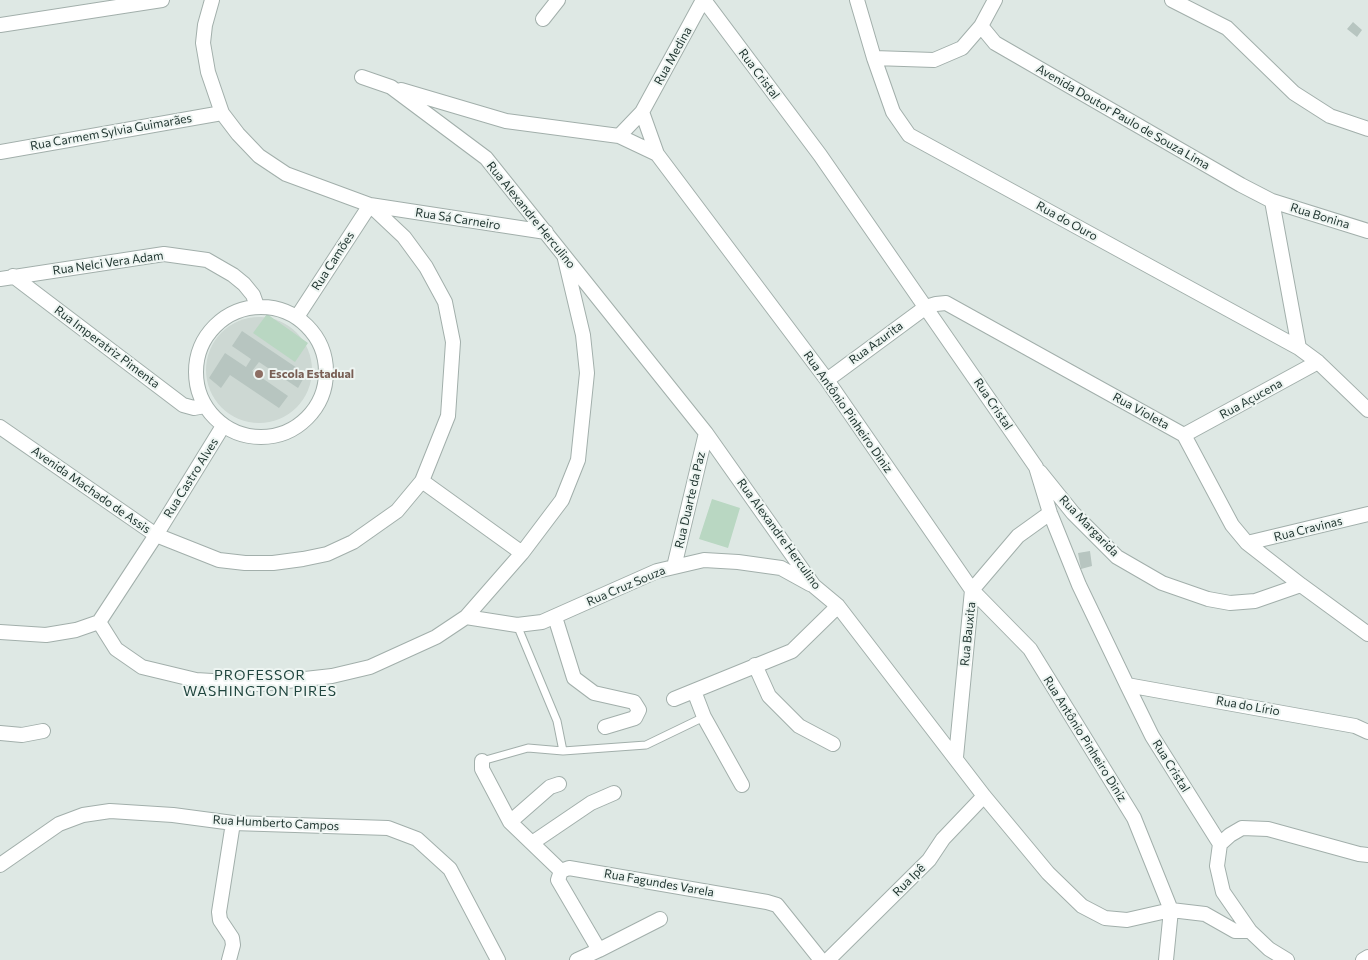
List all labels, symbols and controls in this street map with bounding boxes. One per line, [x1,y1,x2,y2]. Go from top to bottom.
street label: Rua Medina [651,24,695,88]
street label: Rua Cristal [735,46,783,102]
street label: Avenida Doutor Paulo de Souza Lima [1034,61,1212,173]
street label: Rua Carmem Sylvia Guimarães [29,111,193,153]
street label: Rua Alexandre Herculino [483,159,579,271]
street label: Rua do Ouro [1034,198,1100,244]
street label: Rua Bonina [1289,200,1351,232]
street label: Rua Sá Carneiro [414,205,502,233]
street label: Rua Camões [309,229,357,293]
street label: Rua Nelci Vera Adam [52,248,164,278]
street label: Rua Imperatriz Pimenta [52,303,162,391]
street label: Rua Azurita [846,319,906,367]
street label: Rua Antônio Pinheiro Diniz [800,348,896,476]
place label: Escola Estadual [269,367,354,381]
marker: Escola Estadual [253,368,265,380]
street label: Rua Cristal [971,376,1015,432]
street label: Rua Açucena [1217,376,1285,422]
street label: Rua Violeta [1110,390,1172,432]
street label: Rua Castro Alves [161,436,221,520]
street label: Avenida Machado de Assis [29,443,153,537]
street label: Rua Duarte da Paz [672,450,708,550]
street label: Rua Alexandre Herculino [734,476,824,592]
street label: Rua Margarida [1056,492,1122,560]
street label: Rua Cravinas [1272,514,1344,544]
street label: Rua Cruz Souza [584,563,668,609]
street label: Rua Bauxita [957,601,979,667]
district label: PROFESSOR WASHINGTON PIRES [181,667,339,700]
street label: Rua Antônio Pinheiro Diniz [1040,673,1130,805]
street label: Rua do Lírio [1215,693,1281,719]
street label: Rua Cristal [1149,737,1193,795]
street label: Rua Humberto Campos [212,812,340,834]
street label: Rua Ipê [890,861,928,899]
street label: Rua Fagundes Varela [603,866,715,900]

